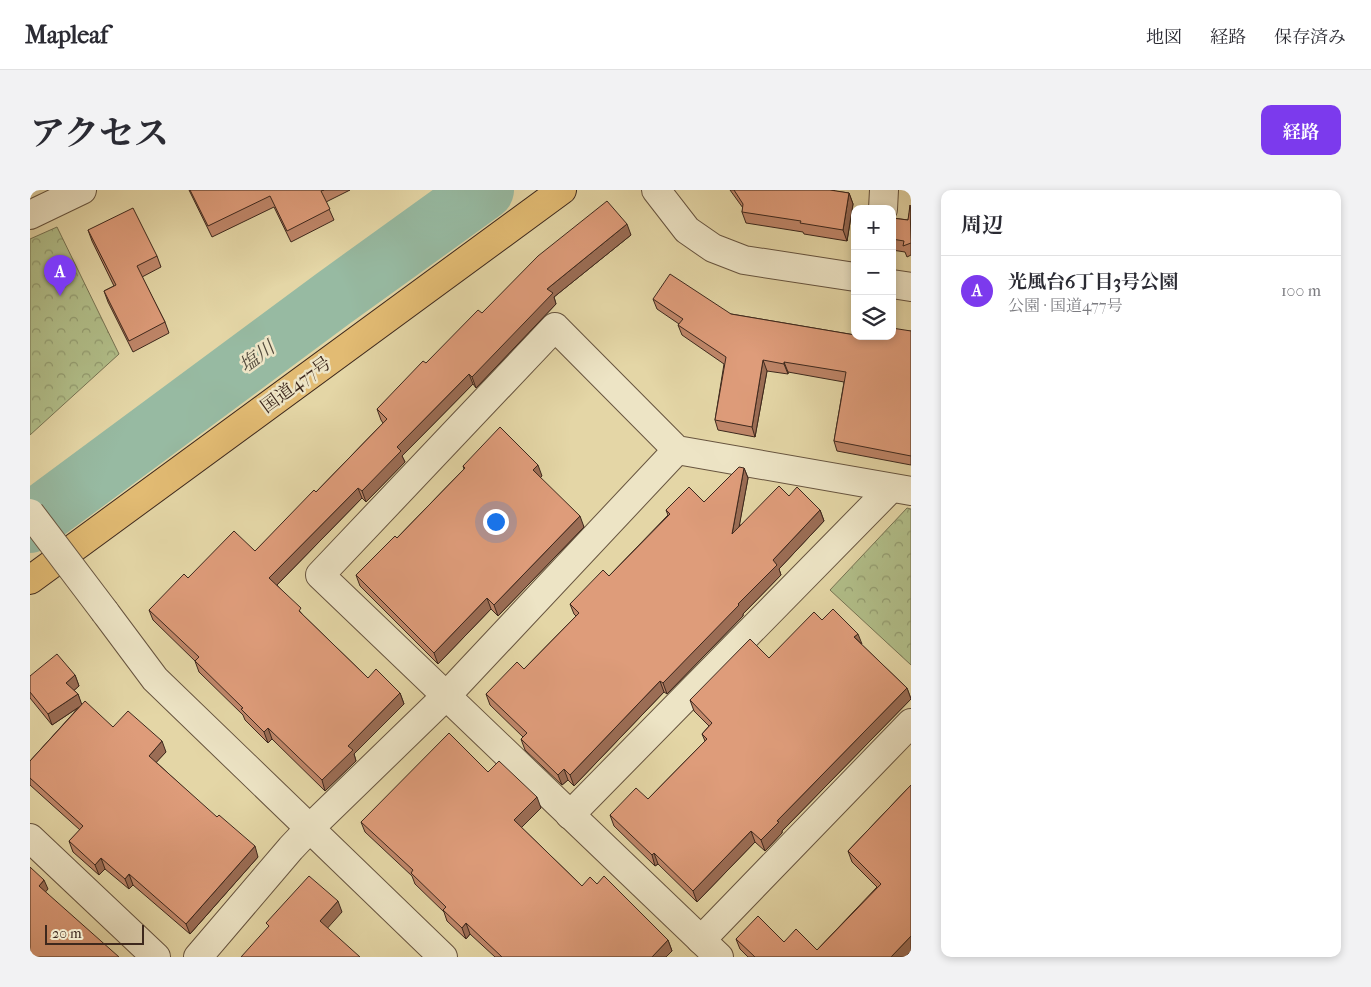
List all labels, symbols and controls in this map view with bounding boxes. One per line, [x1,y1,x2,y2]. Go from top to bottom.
text: Mapleaf [25,21,108,49]
text: 地図 [1146,27,1182,48]
text: 経路 [1210,27,1246,48]
text: 保存済み [1274,27,1346,48]
button: 経路 [1261,105,1341,155]
text: アクセス [30,113,169,154]
map controls [851,205,896,340]
button: + [851,205,896,250]
text: 周辺 [961,213,1003,237]
button: − [851,250,896,295]
pin: A [44,255,76,296]
text: 光風台6丁目3号公園 [1008,271,1178,293]
text: A [972,281,982,300]
text: 100 m [1281,281,1321,300]
button: layers [851,295,896,340]
text: 公園 · 国道477号 [1008,296,1123,315]
water label: 塩川 [235,336,280,377]
street label: 国道477号 [257,353,335,417]
your location [483,509,509,535]
scale bar [45,922,144,945]
text: 20 m [52,925,82,942]

